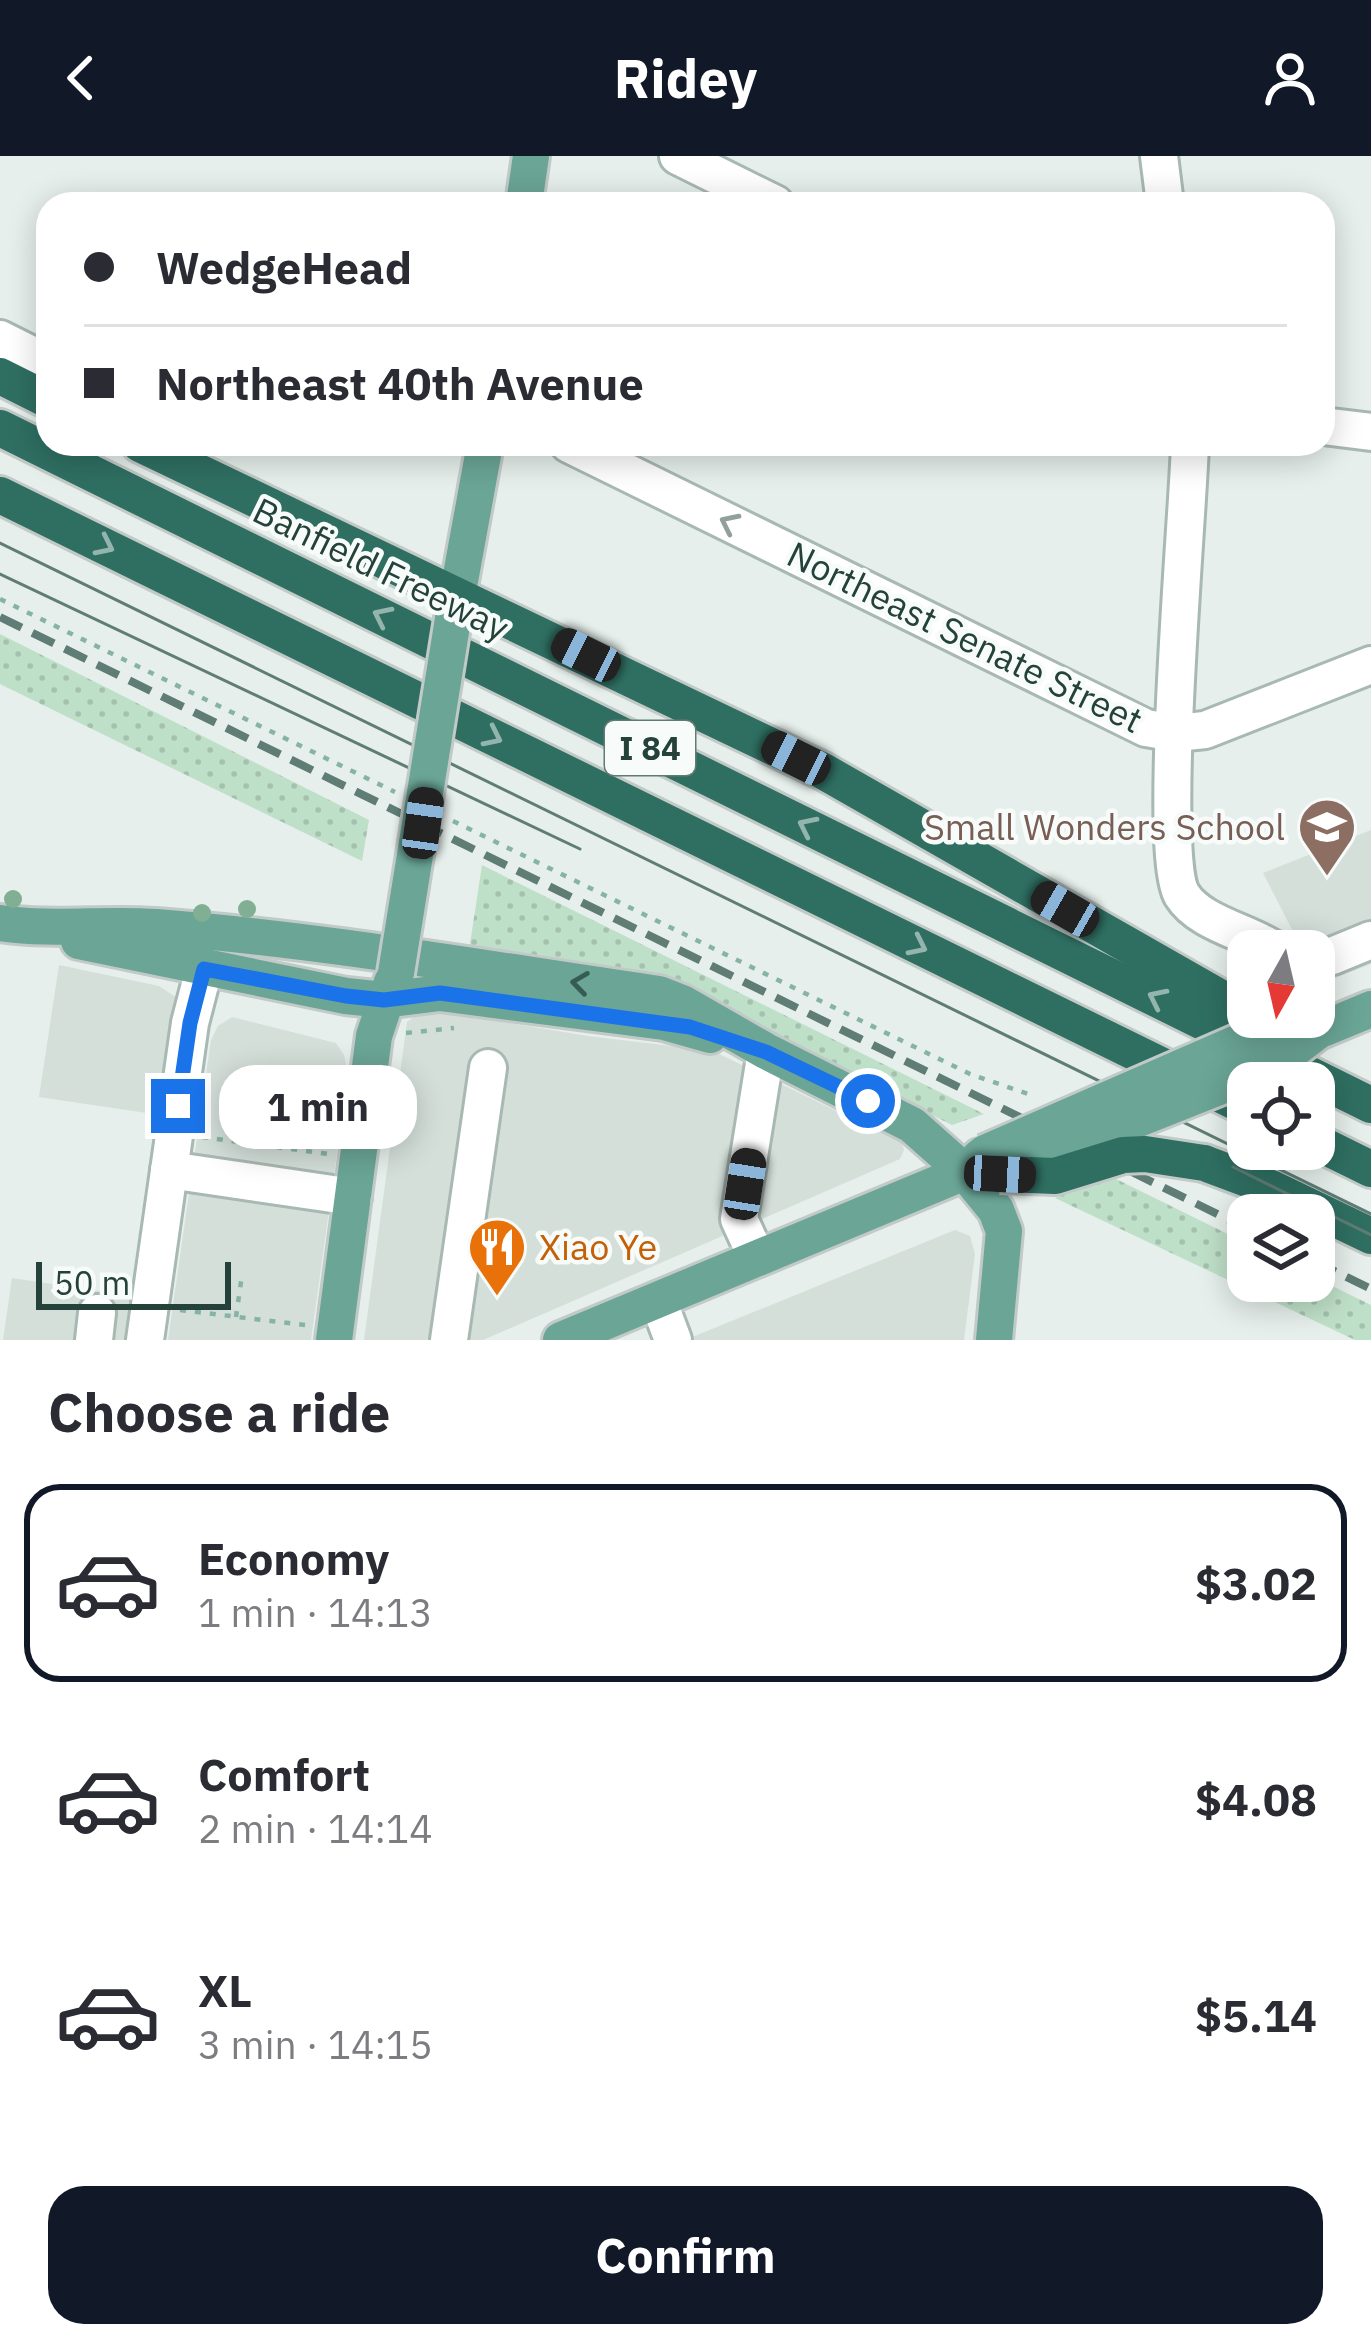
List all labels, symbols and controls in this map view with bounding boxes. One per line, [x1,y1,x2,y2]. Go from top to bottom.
text: Ridey [614,43,757,113]
icon: back [48,45,114,111]
icon: person [1257,45,1323,111]
text: WedgeHead [156,238,412,296]
text: Northeast 40th Avenue [156,354,644,412]
street label: Banfield Freeway [246,486,517,651]
one-way arrow [720,513,741,537]
street label: Northeast Senate Street [780,530,1150,743]
one-way arrow [93,532,114,556]
one-way arrow [372,607,394,630]
car [546,623,626,687]
road number: I 84 [605,721,695,775]
one-way arrow [481,723,502,746]
car [756,726,836,790]
car [400,785,446,861]
school or university icon: Small Wonders School [1296,796,1358,878]
place label: Small Wonders School [924,803,1285,850]
one-way arrow [798,816,819,840]
car [1025,875,1105,943]
north arrow [1227,930,1335,1038]
map controls [1227,930,1335,1302]
one-way arrow [906,932,927,955]
one-way arrow [570,971,590,997]
one-way arrow [1147,989,1169,1012]
button: locate [1227,1062,1335,1170]
callout: 1 min [220,1064,418,1148]
route start [841,1074,895,1128]
route end [151,1079,205,1133]
text: 1 min [267,1081,369,1132]
car [722,1146,768,1222]
car [963,1154,1037,1194]
button: layers [1227,1194,1335,1302]
restaurant icon: Xiao Ye [466,1216,528,1298]
place label: Xiao Ye [539,1223,657,1270]
scale bar [36,1256,231,1309]
text: 50 m [54,1261,130,1304]
text: Choose a ride [48,1377,390,1447]
icon: car [54,1529,162,1637]
text: Economy [198,1529,389,1587]
text: $3.02 [1195,1554,1317,1612]
text: 1 min · 14:13 [198,1587,433,1638]
icon: car [54,1745,162,1853]
text: Comfort [198,1745,370,1803]
text: $4.08 [1195,1770,1317,1828]
text: 2 min · 14:14 [198,1803,433,1854]
icon: car [54,1961,162,2069]
text: XL [198,1961,252,2019]
text: $5.14 [1195,1986,1317,2044]
text: 3 min · 14:15 [198,2019,433,2070]
button: Confirm [48,2186,1323,2324]

